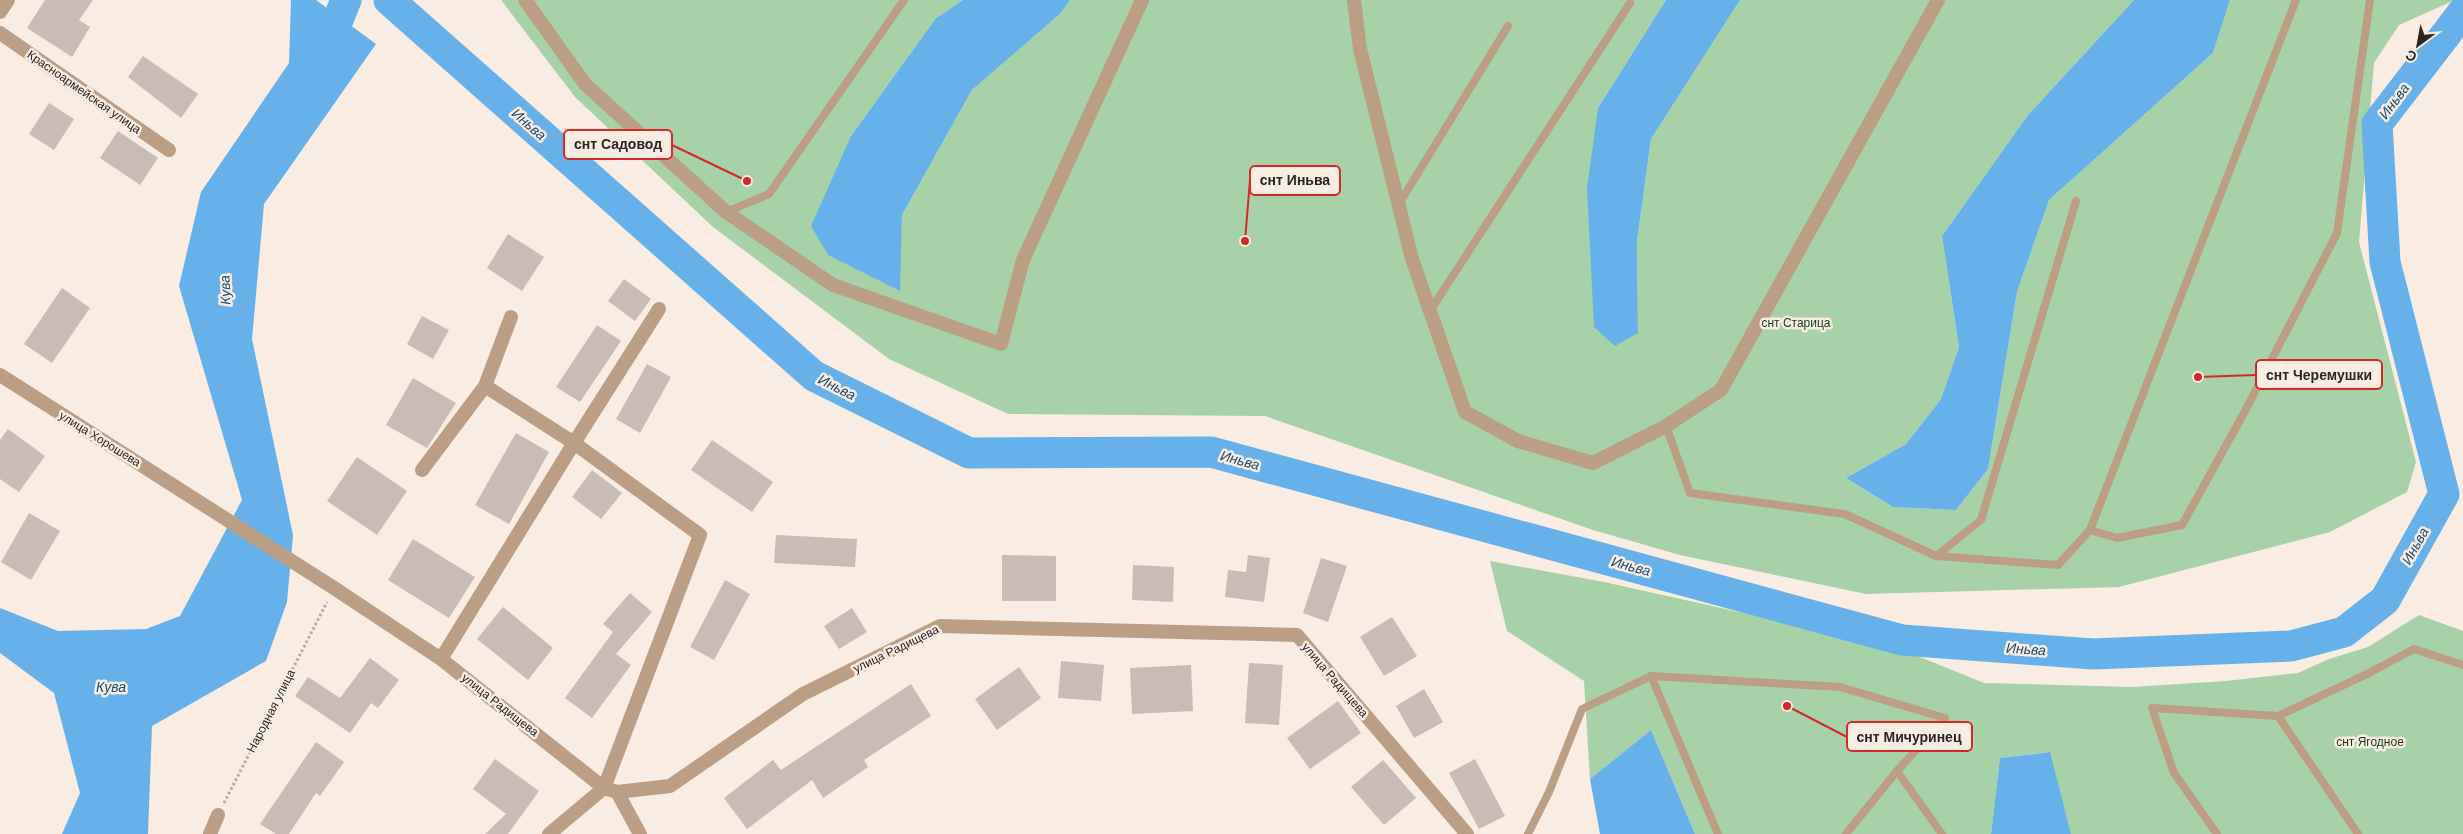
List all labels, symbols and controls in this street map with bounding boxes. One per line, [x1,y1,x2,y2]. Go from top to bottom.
north arrow [2393,20,2443,70]
street label: Красноармейская улица [24,47,144,137]
text: С [2403,47,2420,65]
water label: Иньва [2376,80,2413,122]
water label: Иньва [509,105,549,143]
callout: снт Садовод [564,130,672,159]
text: снт Садовод [574,136,662,152]
callout: снт Иньва [1250,166,1340,195]
text: снт Иньва [1260,172,1330,188]
water label: Кува [216,275,234,305]
park label: снт Старица [1761,316,1831,330]
callout: снт Черемушки [2256,360,2382,389]
text: снт Черемушки [2266,367,2372,383]
water label: Иньва [816,371,859,403]
street label: улица Хорошева [57,408,144,470]
water label: Иньва [1219,447,1262,473]
water label: Иньва [2398,525,2432,567]
water label: Иньва [1610,553,1653,579]
street label: улица Радищева [851,622,941,676]
street label: улица Радищева [1299,640,1371,720]
water label: Иньва [2006,640,2047,658]
street label: Народная улица [244,667,298,755]
street label: улица Радищева [459,671,541,740]
water label: Кува [96,679,126,695]
callout: снт Мичуринец [1847,722,1972,751]
text: снт Мичуринец [1857,729,1962,745]
park label: снт Ягодное [2336,735,2404,749]

